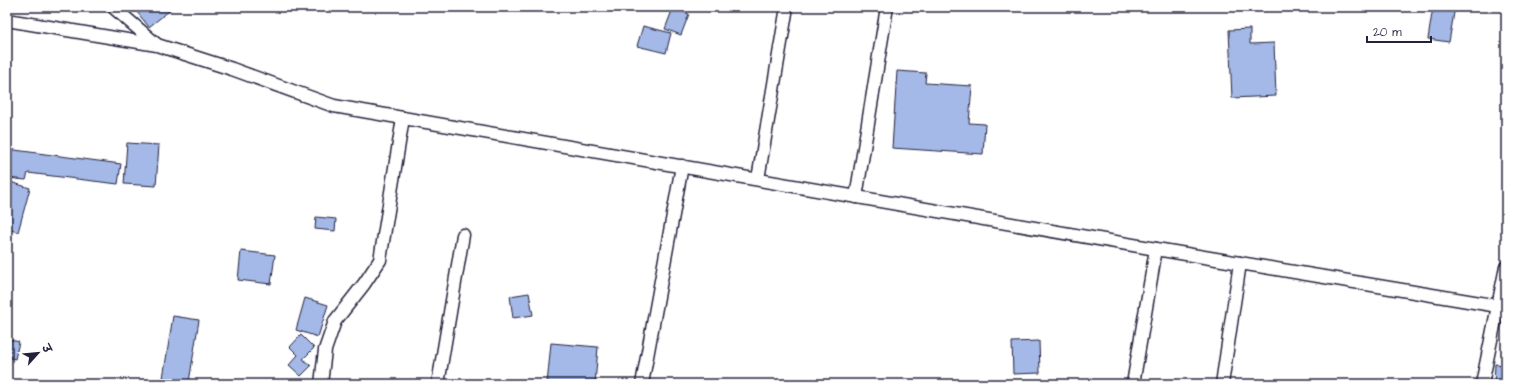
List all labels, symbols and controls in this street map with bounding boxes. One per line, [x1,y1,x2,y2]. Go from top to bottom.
scale bar [1367,18,1431,44]
text: 20 m [1373,24,1402,41]
north arrow [18,333,58,373]
text: उ [38,341,56,357]

